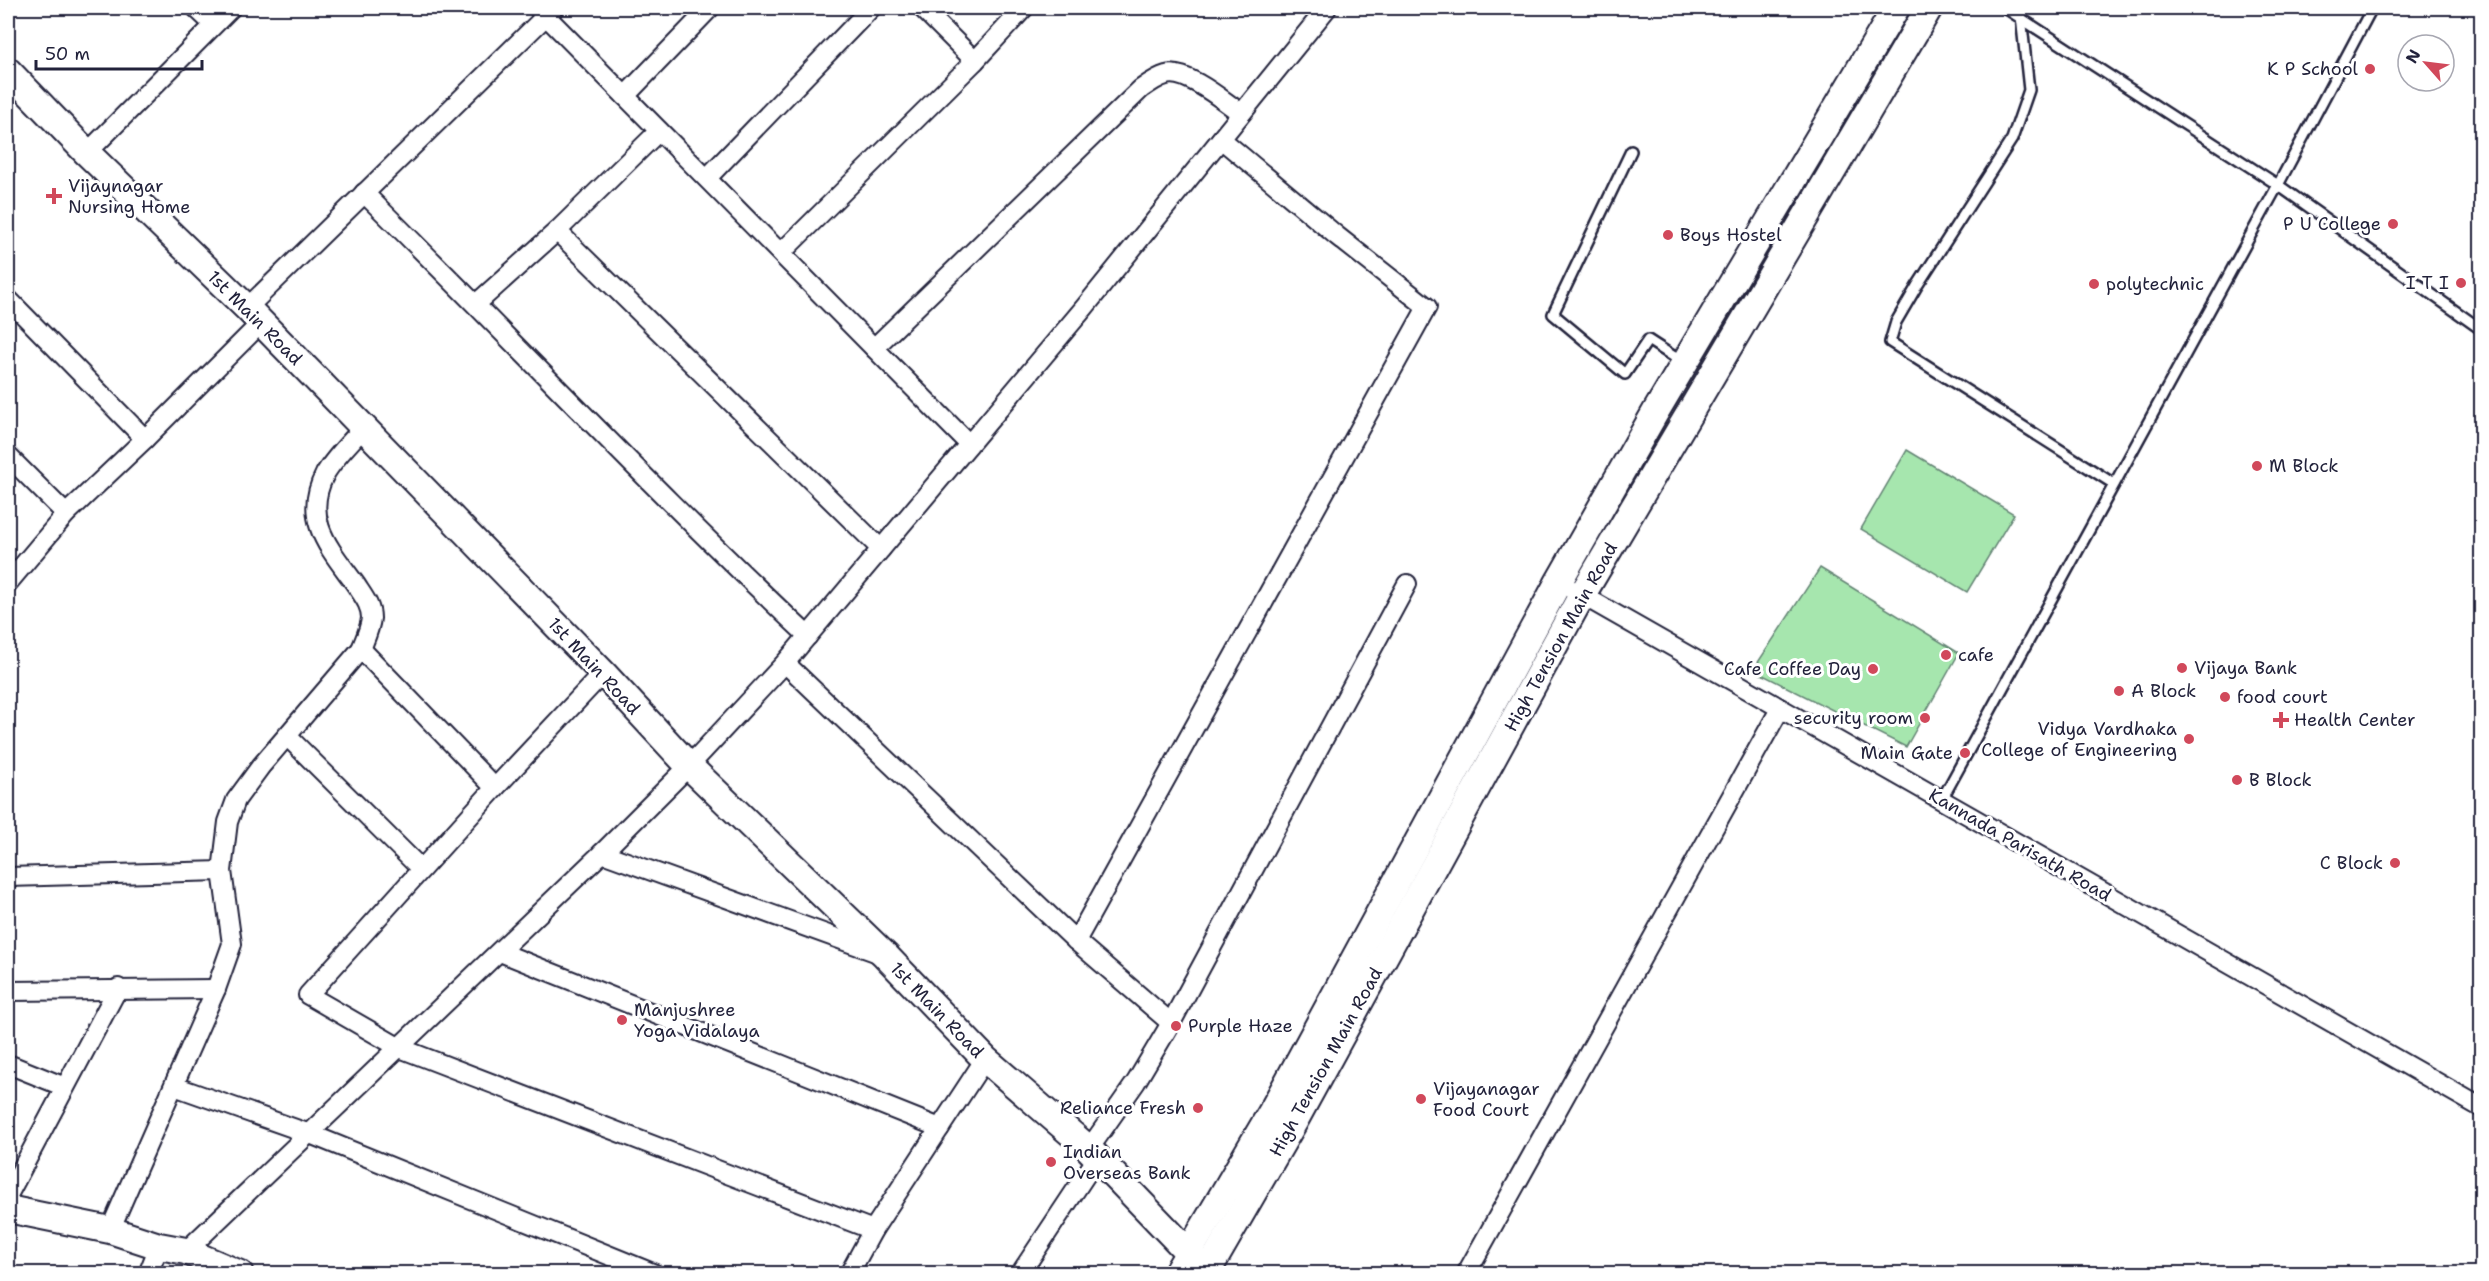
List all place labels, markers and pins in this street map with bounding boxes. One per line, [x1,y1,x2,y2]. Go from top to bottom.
place label: K P School [2267,57,2359,81]
marker: K P School [2363,62,2377,76]
place label: Vijaynagar Nursing Home [68,174,190,219]
marker: Vijaynagar Nursing Home [45,187,63,205]
place label: P U College [2283,212,2381,236]
marker: P U College [2386,217,2400,231]
place label: Boys Hostel [1680,223,1782,247]
marker: Boys Hostel [1661,228,1675,242]
place label: I T I [2406,271,2449,295]
place label: polytechnic [2106,272,2204,296]
marker: I T I [2454,276,2468,290]
marker: polytechnic [2087,277,2101,291]
place label: M Block [2269,454,2339,478]
marker: M Block [2250,459,2264,473]
place label: cafe [1958,643,1994,667]
marker: cafe [1939,648,1953,662]
place label: Vijaya Bank [2194,656,2297,680]
place label: Cafe Coffee Day [1724,657,1861,681]
marker: Vijaya Bank [2175,661,2189,675]
marker: Cafe Coffee Day [1866,662,1880,676]
place label: A Block [2131,679,2196,703]
marker: A Block [2112,684,2126,698]
place label: food court [2237,685,2328,709]
marker: food court [2218,690,2232,704]
place label: security room [1794,706,1913,730]
place label: Health Center [2294,708,2416,732]
marker: security room [1918,711,1932,725]
marker: Health Center [2272,711,2290,729]
place label: Vidya Vardhaka College of Engineering [1981,717,2177,762]
marker: Vidya Vardhaka College of Engineering [2182,732,2196,746]
place label: Main Gate [1861,741,1953,765]
marker: Main Gate [1958,746,1972,760]
place label: B Block [2249,768,2312,792]
marker: B Block [2230,773,2244,787]
place label: C Block [2320,851,2383,875]
marker: C Block [2388,856,2402,870]
place label: Manjushree Yoga Vidalaya [634,998,760,1043]
marker: Manjushree Yoga Vidalaya [615,1013,629,1027]
place label: Purple Haze [1188,1014,1293,1038]
marker: Purple Haze [1169,1019,1183,1033]
place label: Vijayanagar Food Court [1433,1077,1540,1122]
marker: Vijayanagar Food Court [1414,1092,1428,1106]
place label: Reliance Fresh [1060,1096,1186,1120]
marker: Reliance Fresh [1191,1101,1205,1115]
place label: Indian Overseas Bank [1063,1140,1191,1185]
marker: Indian Overseas Bank [1044,1155,1058,1169]

